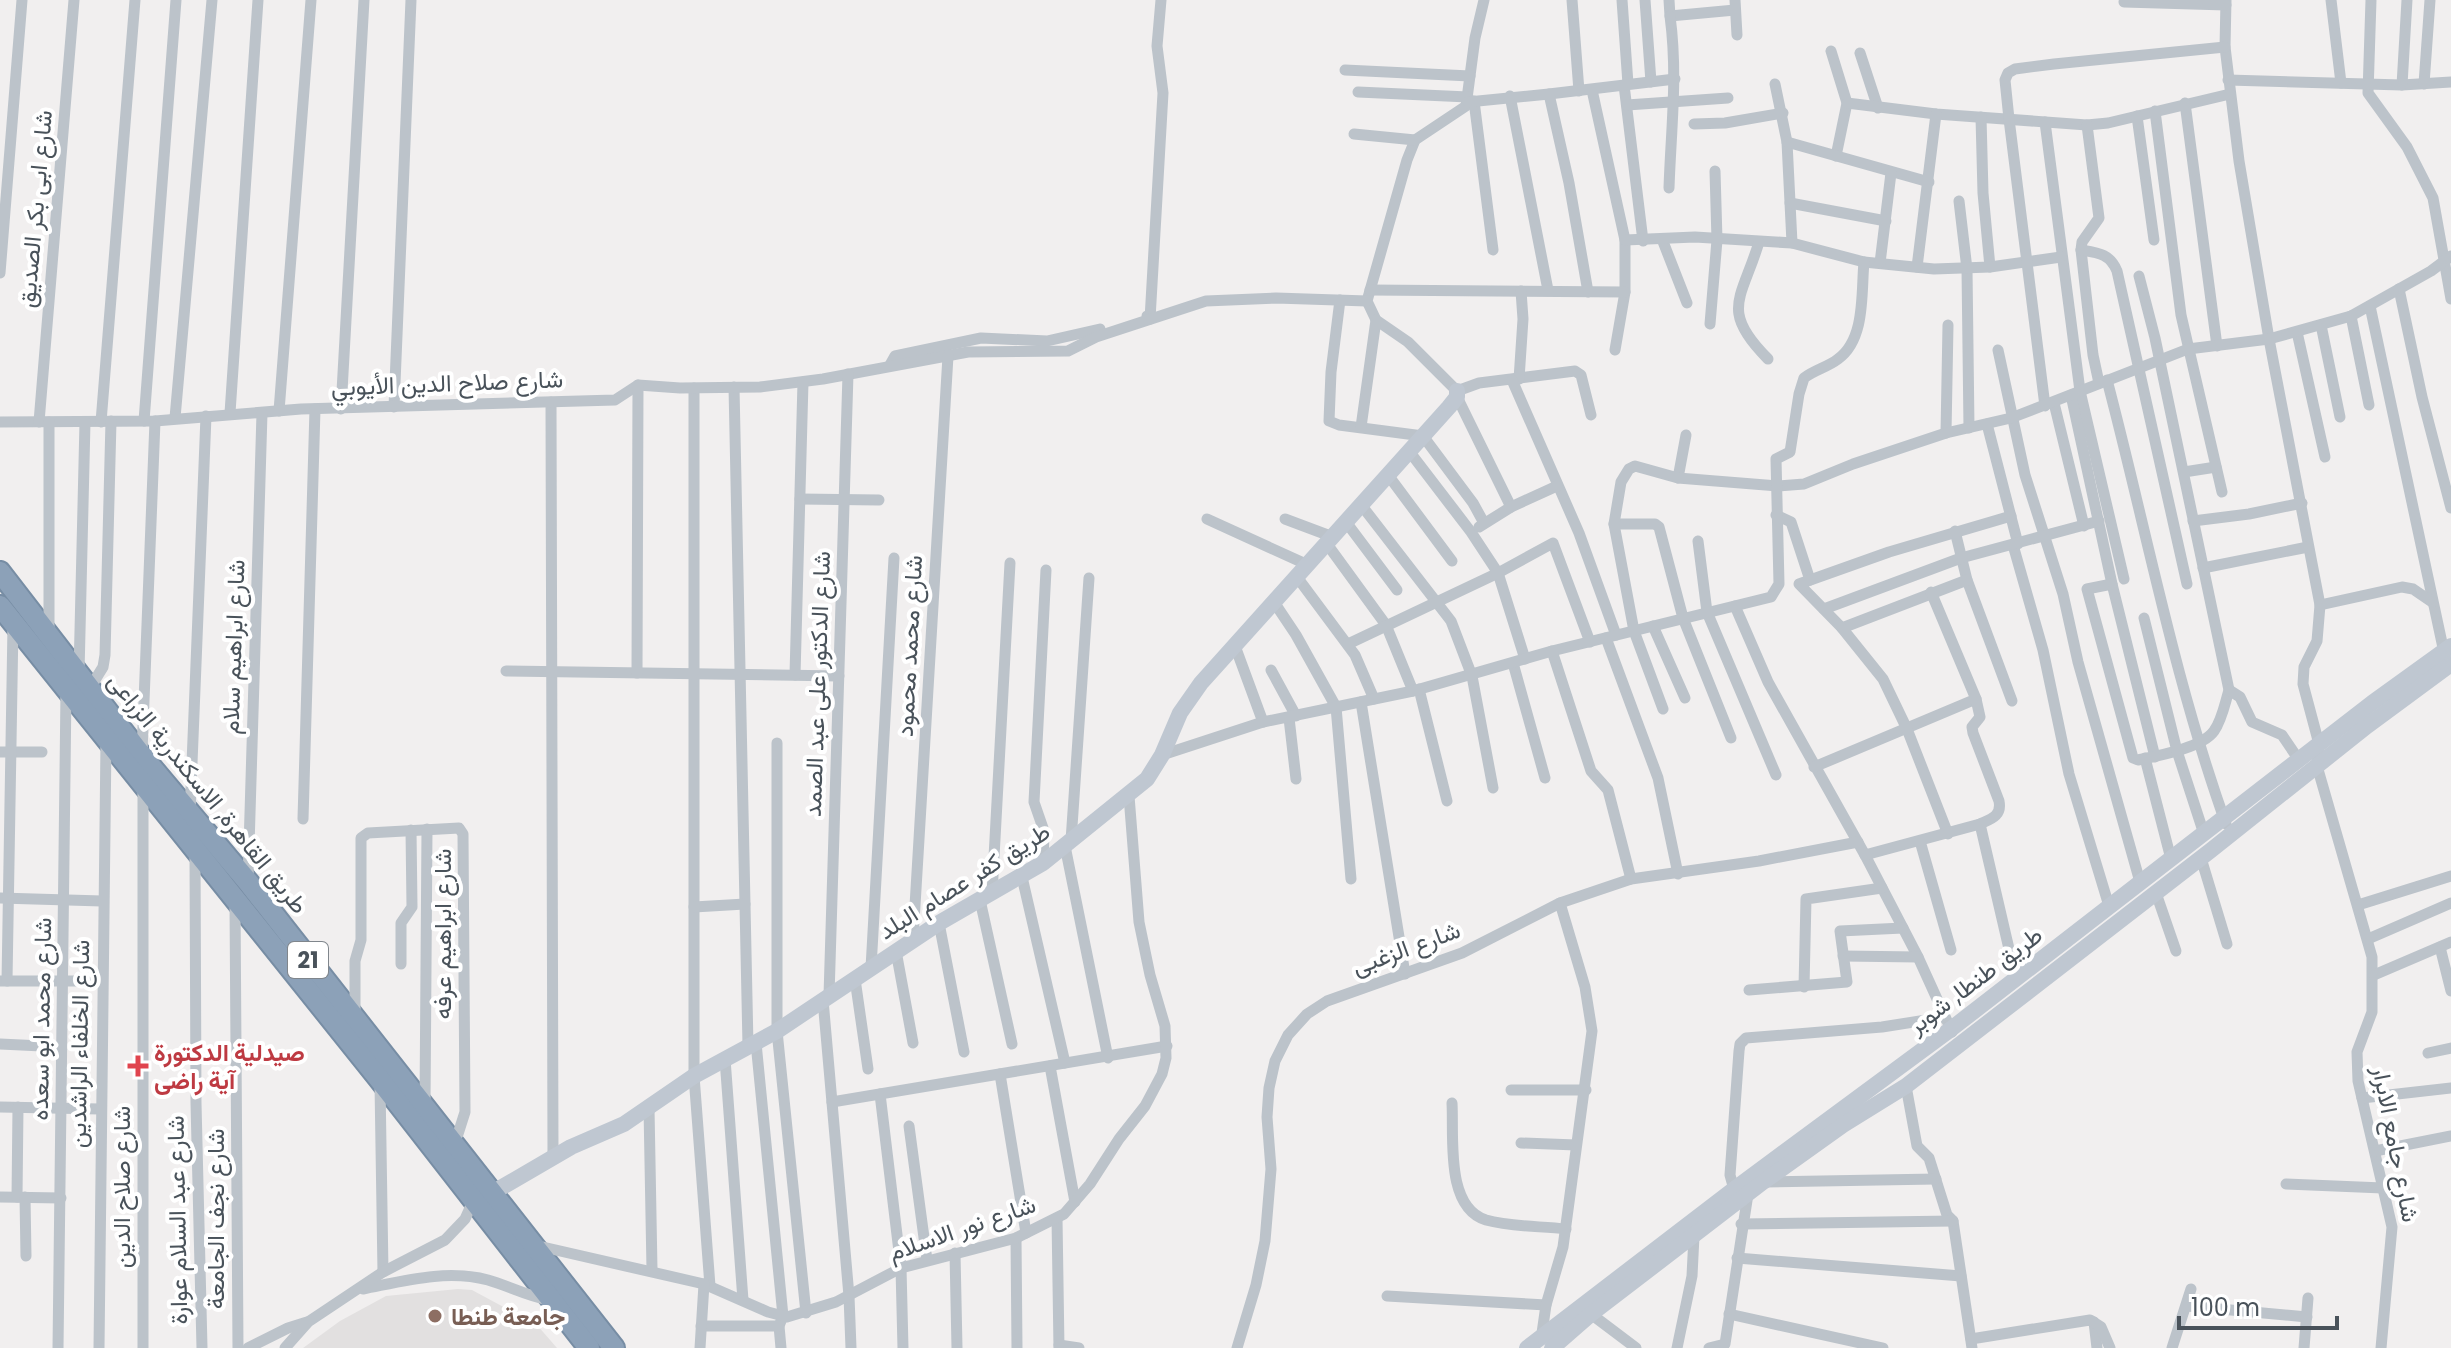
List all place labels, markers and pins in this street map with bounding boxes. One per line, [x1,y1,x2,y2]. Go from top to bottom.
place label: صيدلية الدكتورة آية راضى [154,1036,305,1097]
marker: صيدلية الدكتورة آية راضى [129,1057,147,1075]
place label: جامعة طنطا [451,1300,565,1333]
marker: جامعة طنطا [426,1307,444,1325]

